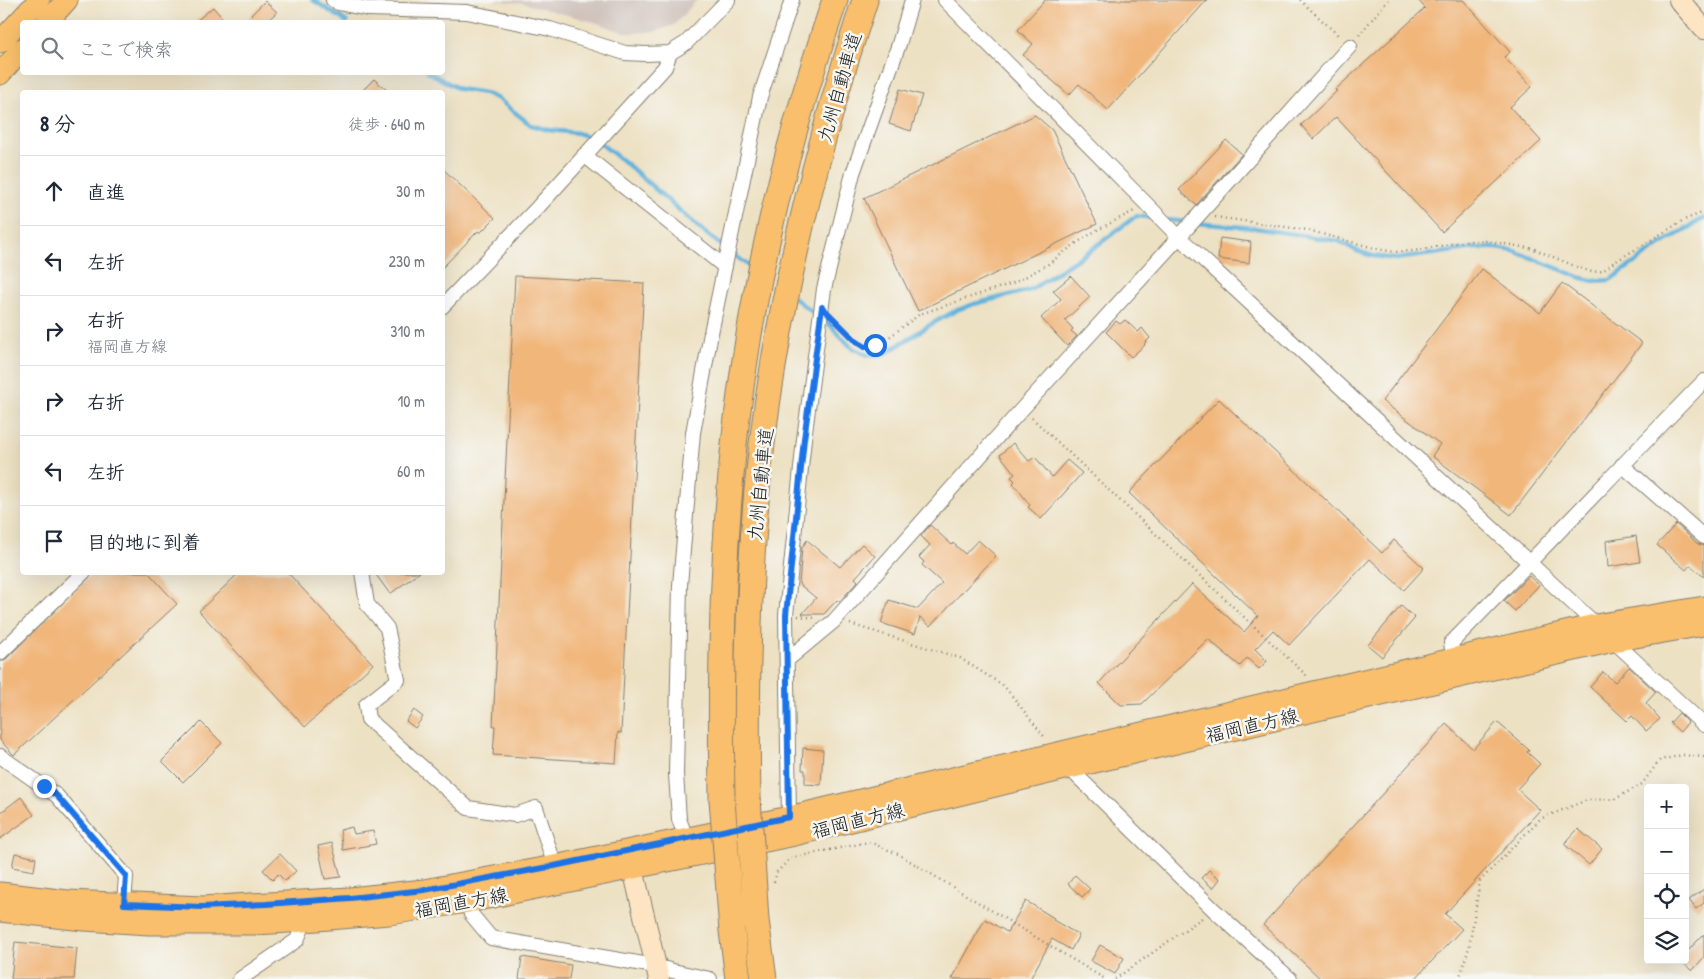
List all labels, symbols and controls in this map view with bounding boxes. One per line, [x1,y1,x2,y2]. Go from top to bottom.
search box [20,20,445,75]
street label: 九州自動車道 [811,29,867,145]
icon: search [38,34,66,62]
text: ここで検索 [78,36,173,62]
text: 8 分 [40,109,75,138]
text: 徒歩 · 640 m [348,113,425,135]
icon: ahead [40,177,68,205]
text: 直進 [87,179,125,205]
text: 30 m [396,180,425,202]
icon: left [40,247,68,275]
text: 左折 [87,249,125,275]
text: 230 m [389,250,425,272]
text: 右折 [87,307,125,333]
icon: right [40,317,68,345]
text: 310 m [390,320,425,342]
route start [864,334,887,357]
text: 福岡直方線 [87,335,167,357]
icon: right [40,387,68,415]
text: 右折 [87,389,125,415]
text: 10 m [397,390,425,412]
street label: 九州自動車道 [741,426,779,542]
icon: left [40,457,68,485]
text: 左折 [87,459,125,485]
text: 60 m [397,460,425,482]
icon: arrive [40,527,68,555]
text: 目的地に到着 [87,529,201,555]
street label: 福岡直方線 [1203,702,1301,748]
route end [33,775,56,798]
map controls [1644,784,1689,964]
button: + [1644,784,1689,829]
street label: 福岡直方線 [809,796,907,844]
button: − [1644,829,1689,874]
button: locate [1644,874,1689,919]
street label: 福岡直方線 [412,881,510,923]
button: layers [1644,919,1689,964]

